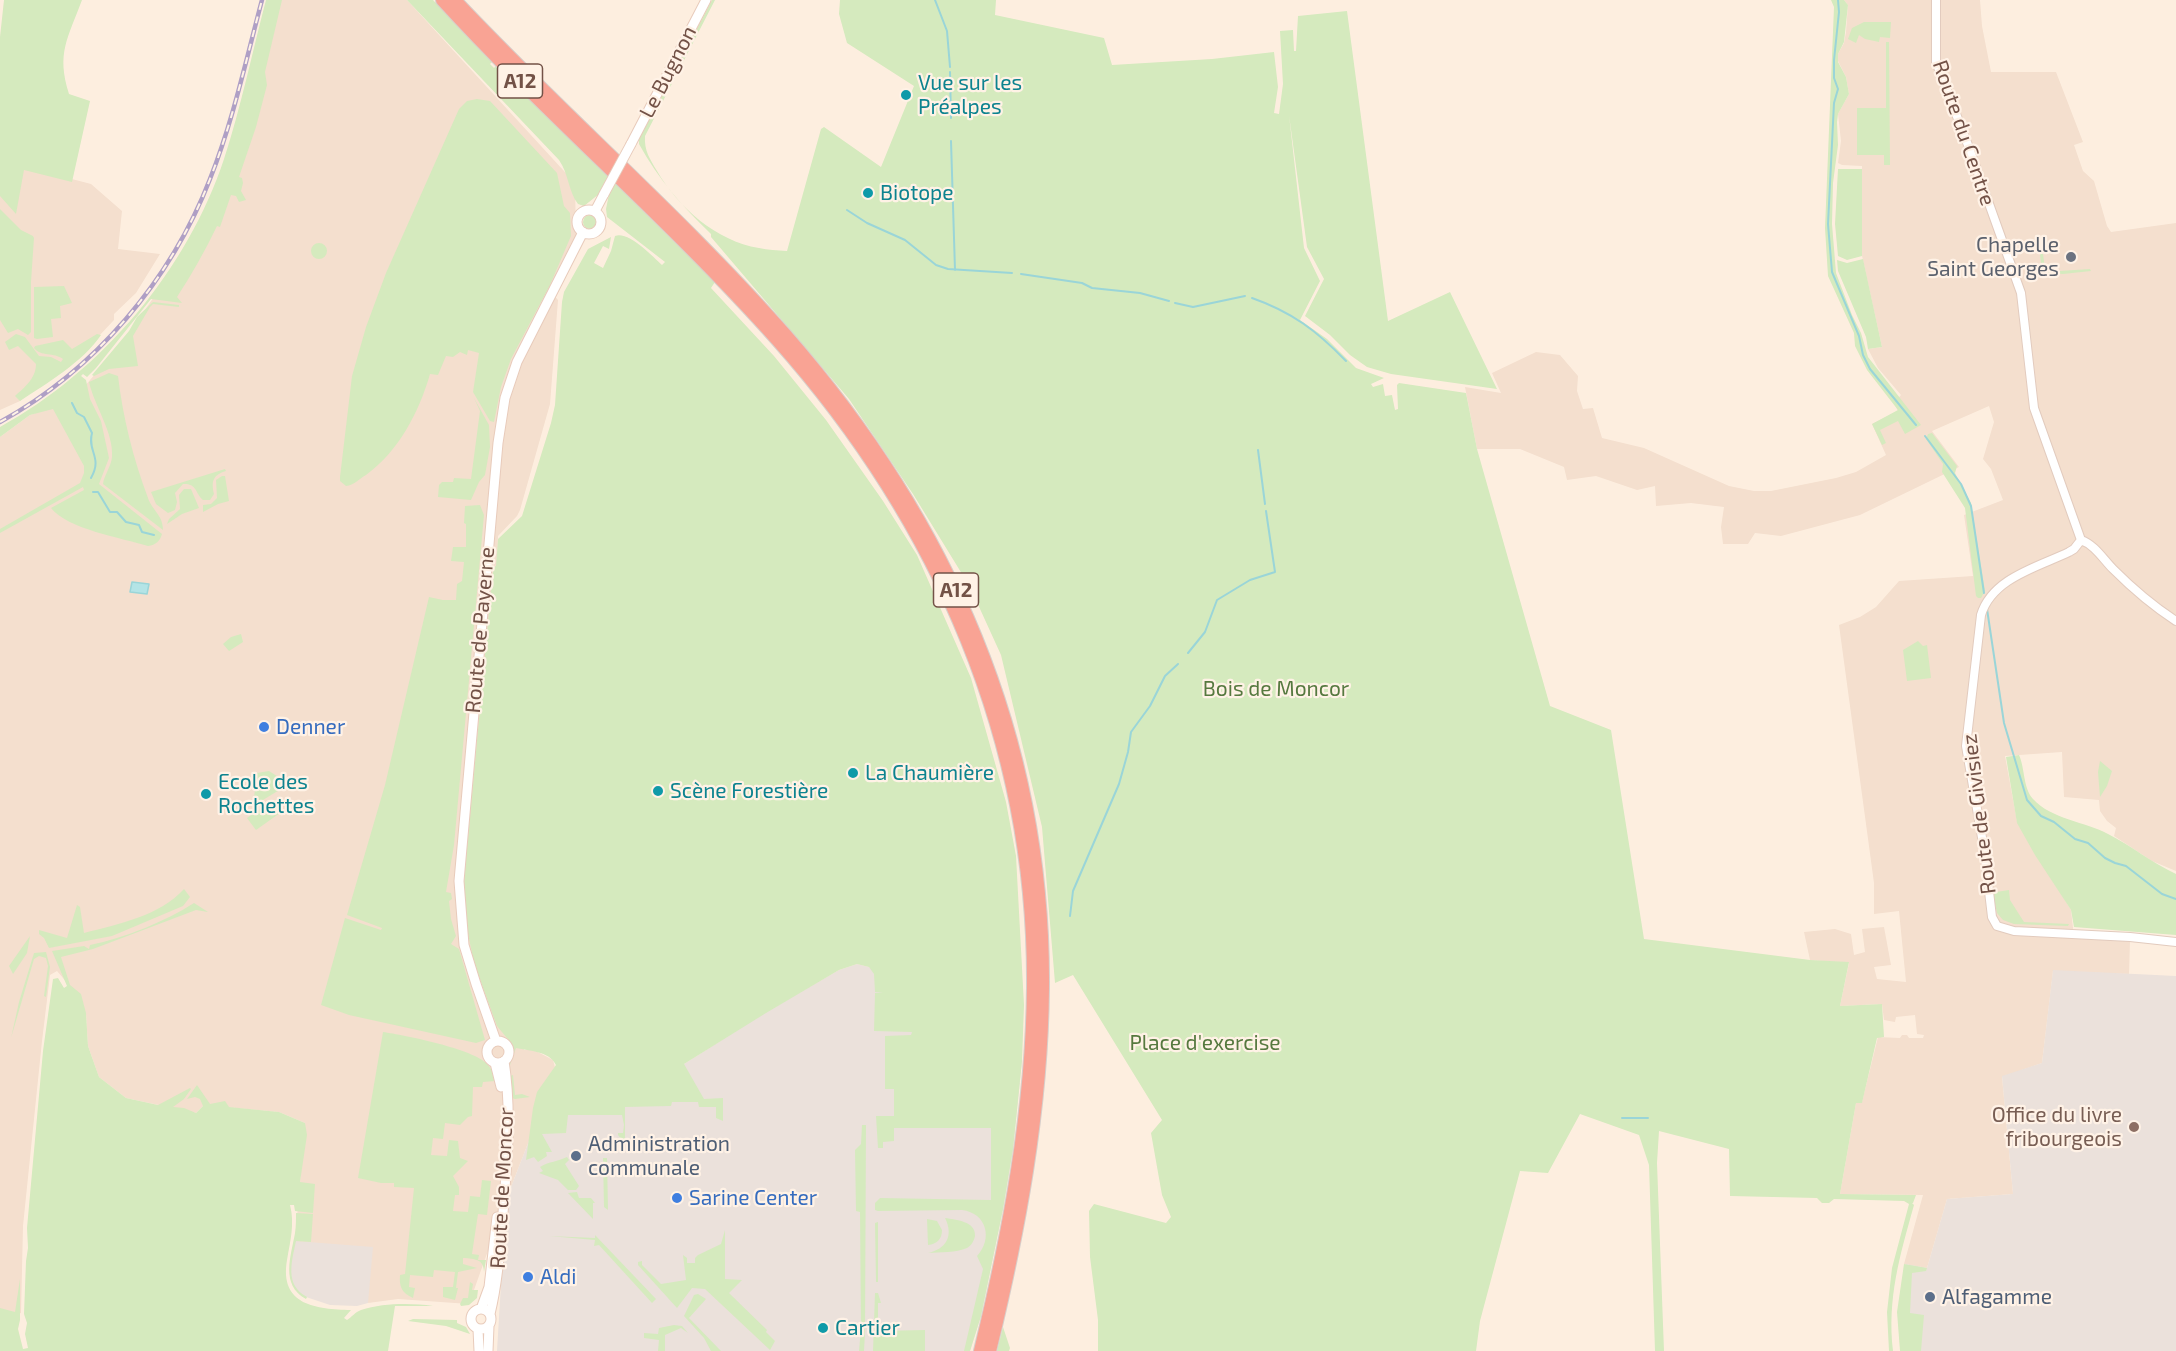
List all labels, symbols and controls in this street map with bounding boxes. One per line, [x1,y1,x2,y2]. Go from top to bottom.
street label: Le Bugnon [634,22,702,122]
street label: Route du Centre [1927,57,2001,209]
road number: A12 [498,64,542,98]
place label: Vue sur les Préalpes [918,70,1022,120]
marker: Vue sur les Préalpes [899,88,913,102]
place label: Biotope [880,180,954,206]
marker: Biotope [861,186,875,200]
place label: Chapelle Saint Georges [1927,232,2059,282]
marker: Chapelle Saint Georges [2064,250,2078,264]
street label: Route de Payerne [460,546,500,714]
road number: A12 [934,573,978,607]
park label: Bois de Moncor [1203,676,1349,702]
place label: Denner [276,714,345,740]
marker: Denner [257,720,271,734]
street label: Route de Givisiez [1957,732,2001,896]
place label: La Chaumière [865,760,994,786]
marker: La Chaumière [846,766,860,780]
place label: Ecole des Rochettes [218,769,314,819]
place label: Scène Forestière [670,778,828,804]
marker: Scène Forestière [651,784,665,798]
marker: Ecole des Rochettes [199,787,213,801]
park label: Place d'exercise [1129,1030,1281,1056]
place label: Office du livre fribourgeois [1992,1102,2122,1152]
street label: Route de Moncor [485,1107,519,1269]
marker: Office du livre fribourgeois [2127,1120,2141,1134]
place label: Administration communale [588,1131,730,1181]
marker: Administration communale [569,1149,583,1163]
place label: Sarine Center [689,1185,817,1211]
marker: Sarine Center [670,1191,684,1205]
place label: Aldi [540,1264,577,1290]
marker: Aldi [521,1270,535,1284]
place label: Alfagamme [1942,1284,2052,1310]
marker: Alfagamme [1923,1290,1937,1304]
place label: Cartier [835,1315,900,1341]
marker: Cartier [816,1321,830,1335]

